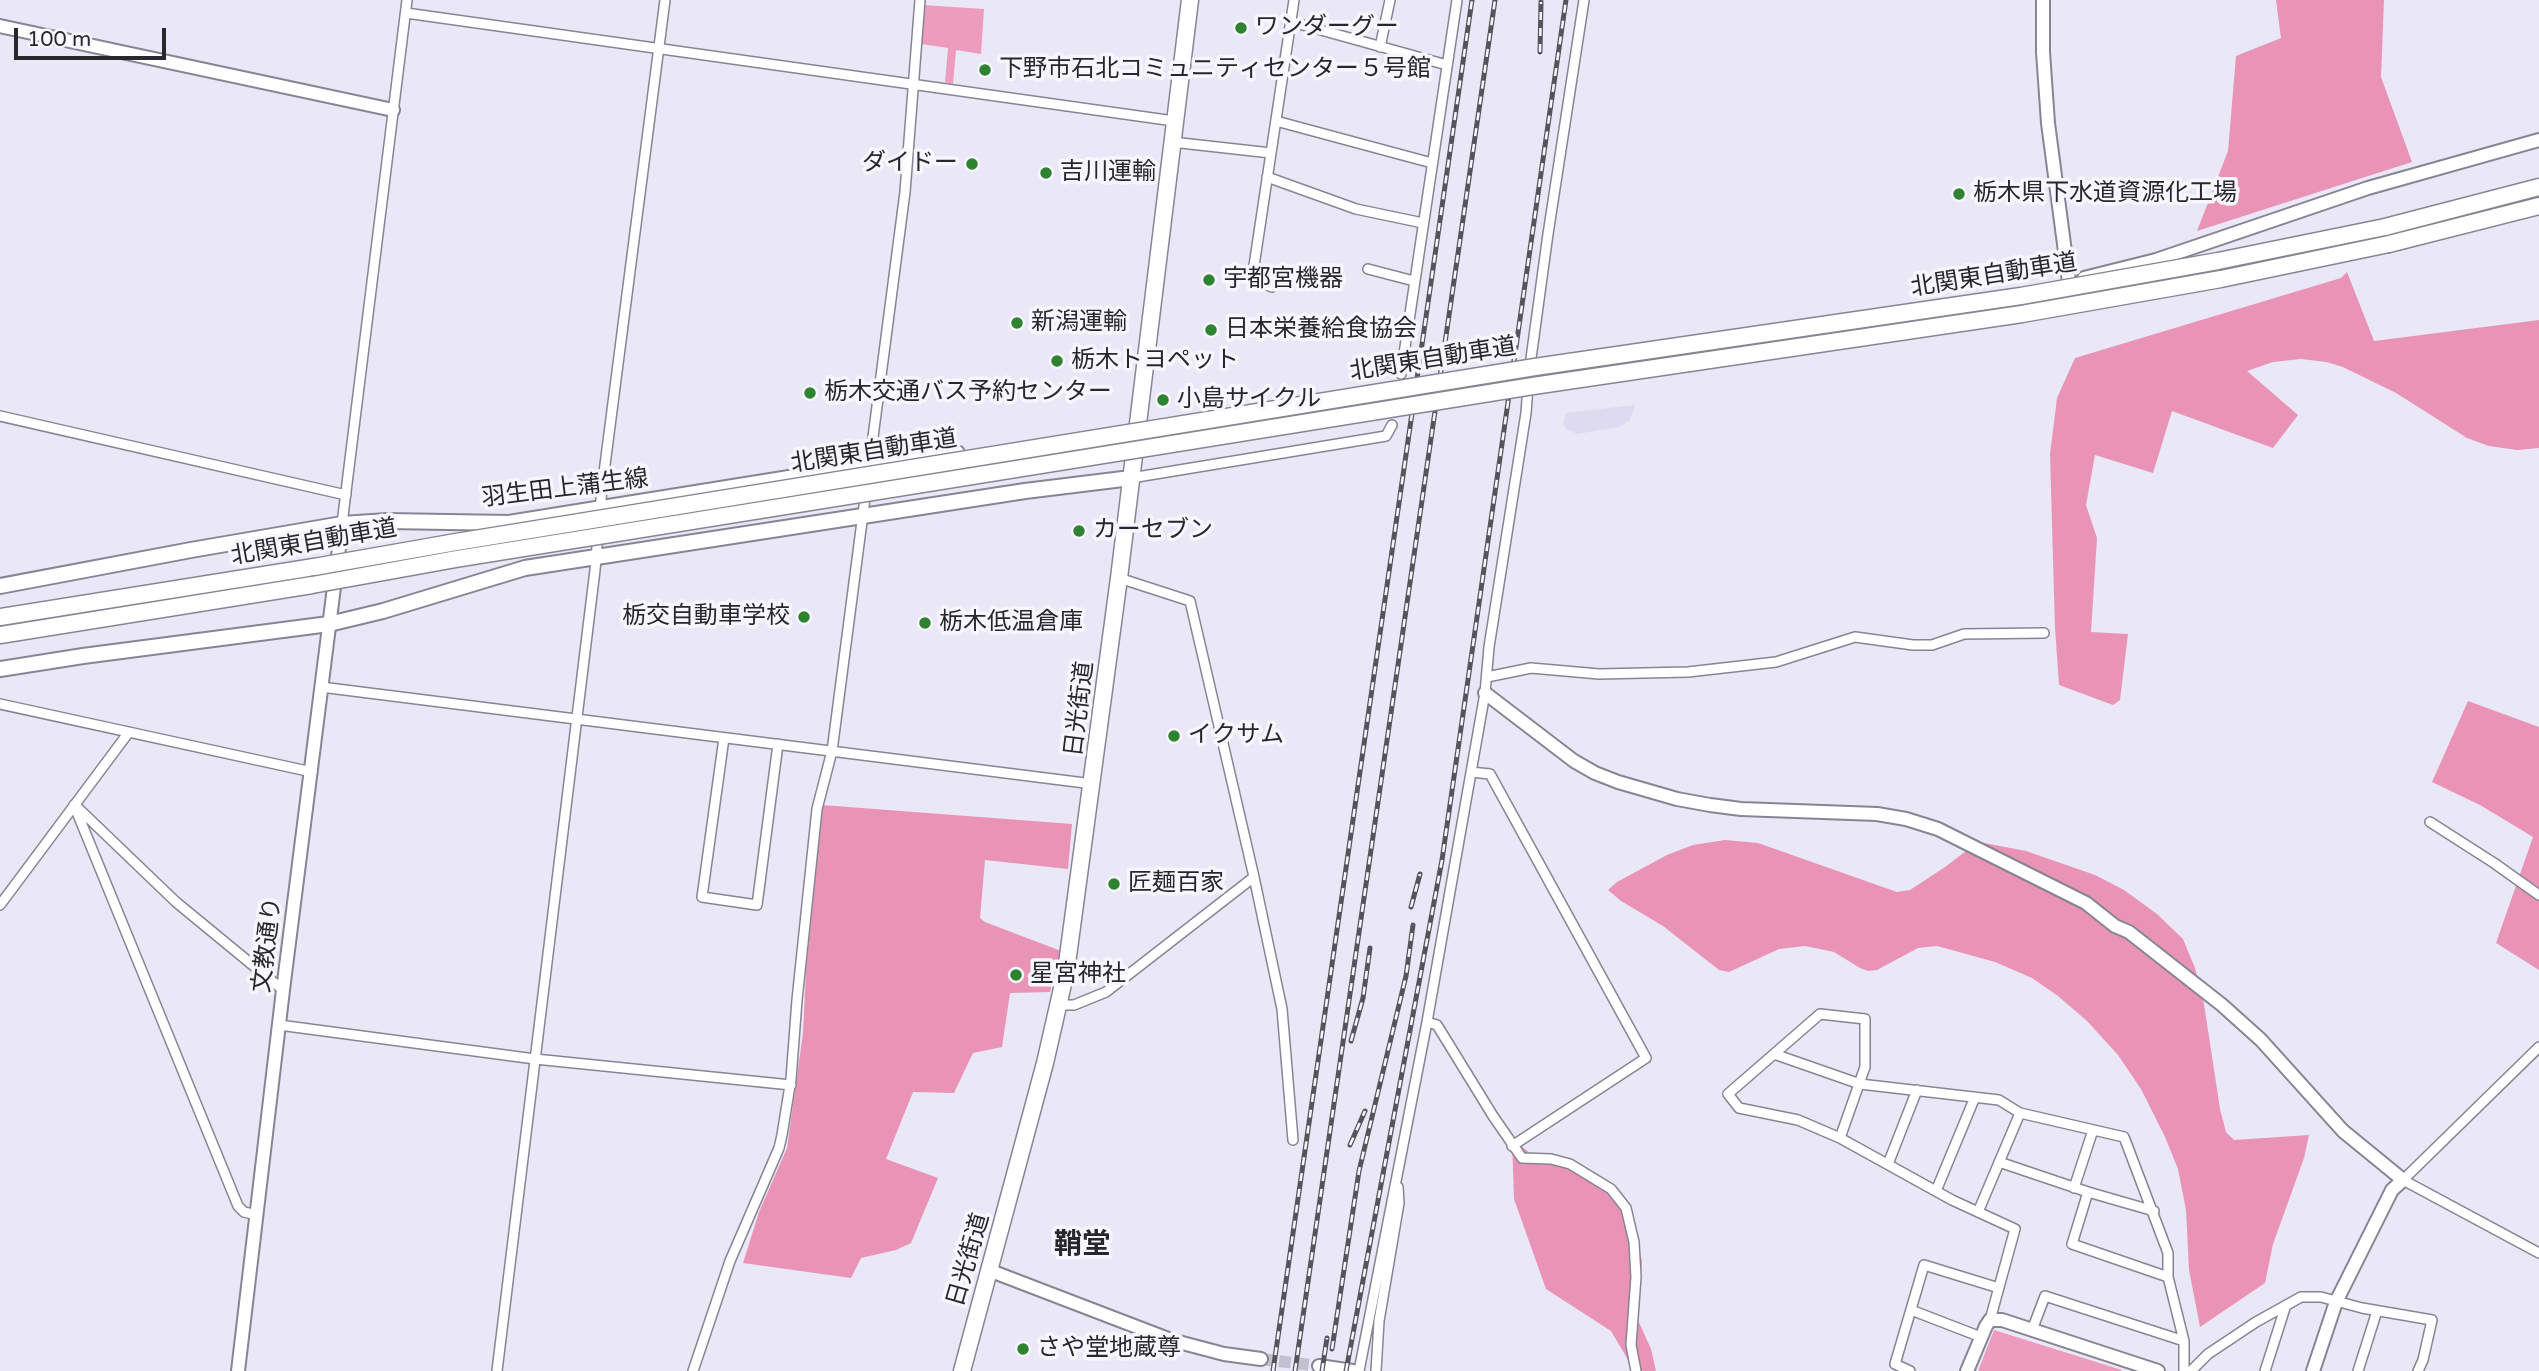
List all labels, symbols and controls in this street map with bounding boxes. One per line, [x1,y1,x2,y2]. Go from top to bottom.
scale bar [18,14,170,58]
place label: ワンダーグー [1255,14,1399,42]
marker: ワンダーグー [1233,20,1249,36]
text: 100 m [27,27,91,52]
place label: 下野市石北コミュニティセンター５号館 [999,56,1431,84]
marker: 下野市石北コミュニティセンター５号館 [977,62,993,78]
place label: ダイドー [862,150,958,178]
marker: ダイドー [964,156,980,172]
place label: 吉川運輸 [1060,159,1156,187]
marker: 吉川運輸 [1038,165,1054,181]
place label: 栃木県下水道資源化工場 [1973,180,2237,208]
marker: 栃木県下水道資源化工場 [1951,186,1967,202]
street label: 北関東自動車道 [1909,249,2079,303]
place label: 宇都宮機器 [1223,266,1343,294]
marker: 宇都宮機器 [1201,272,1217,288]
place label: 新潟運輸 [1031,309,1127,337]
marker: 新潟運輸 [1009,315,1025,331]
place label: 日本栄養給食協会 [1225,316,1417,344]
marker: 日本栄養給食協会 [1203,322,1219,338]
street label: 北関東自動車道 [1348,333,1518,387]
place label: 栃木トヨペット [1071,347,1239,375]
marker: 栃木トヨペット [1049,353,1065,369]
place label: 栃木交通バス予約センター [824,379,1112,407]
marker: 栃木交通バス予約センター [802,385,818,401]
place label: 小島サイクル [1177,386,1321,414]
marker: 小島サイクル [1155,392,1171,408]
street label: 北関東自動車道 [789,425,959,479]
street label: 羽生田上蒲生線 [480,464,650,514]
street label: 北関東自動車道 [229,514,399,572]
place label: カーセブン [1093,517,1213,545]
marker: カーセブン [1071,523,1087,539]
place label: 栃交自動車学校 [622,603,790,631]
marker: 栃交自動車学校 [796,609,812,625]
place label: 栃木低温倉庫 [939,609,1083,637]
marker: 栃木低温倉庫 [917,615,933,631]
street label: 日光街道 [1060,660,1100,758]
place label: イクサム [1188,722,1284,750]
marker: イクサム [1166,728,1182,744]
place label: 匠麺百家 [1128,870,1224,898]
marker: 匠麺百家 [1106,876,1122,892]
street label: 文教通り [248,896,288,994]
place label: 星宮神社 [1030,961,1126,989]
marker: 星宮神社 [1008,967,1024,983]
street label: 日光街道 [942,1210,996,1310]
district label: 鞘堂 [1054,1229,1110,1263]
place label: さや堂地蔵尊 [1037,1335,1181,1363]
marker: さや堂地蔵尊 [1015,1341,1031,1357]

